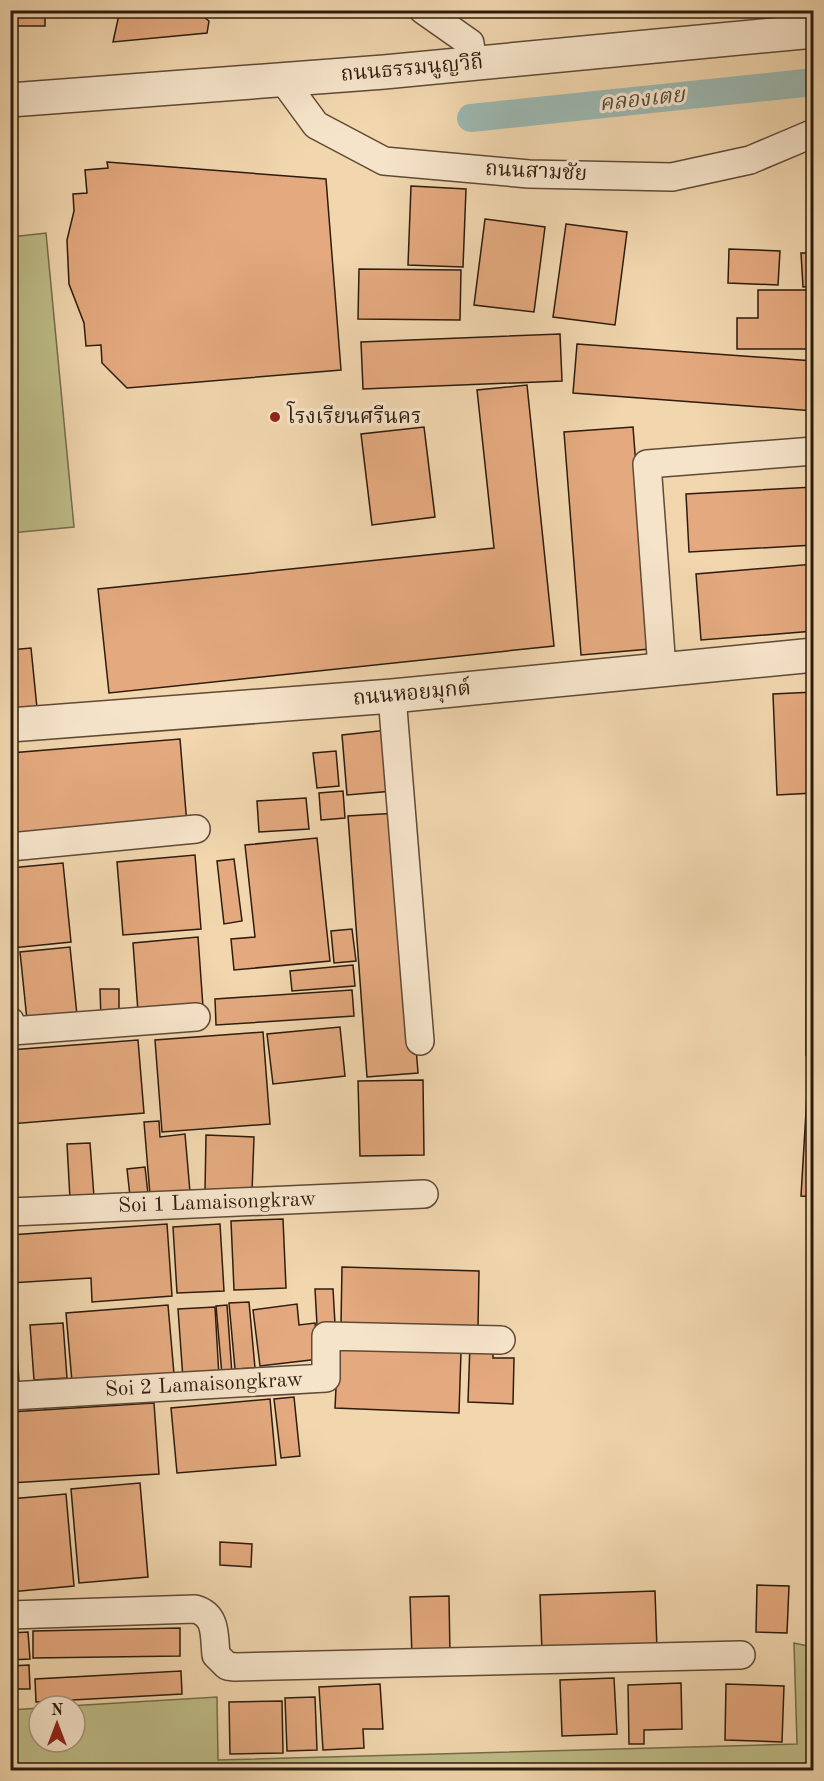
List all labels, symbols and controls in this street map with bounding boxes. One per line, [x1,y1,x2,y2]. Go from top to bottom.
street label: ถนนธรรมนูญวิถี [340,49,484,87]
water label: คลองเตย [598,84,688,115]
street label: ถนนสามชัย [484,158,588,185]
place label: โรงเรียนศรีนคร [286,401,422,428]
marker: โรงเรียนศรีนคร [268,410,282,424]
street label: ถนนหอยมุกต์ [352,674,472,712]
street label: Soi 1 Lamaisongkraw [118,1189,316,1217]
street label: Soi 2 Lamaisongkraw [105,1369,303,1401]
north arrow [27,1694,87,1754]
text: N [51,1703,64,1719]

